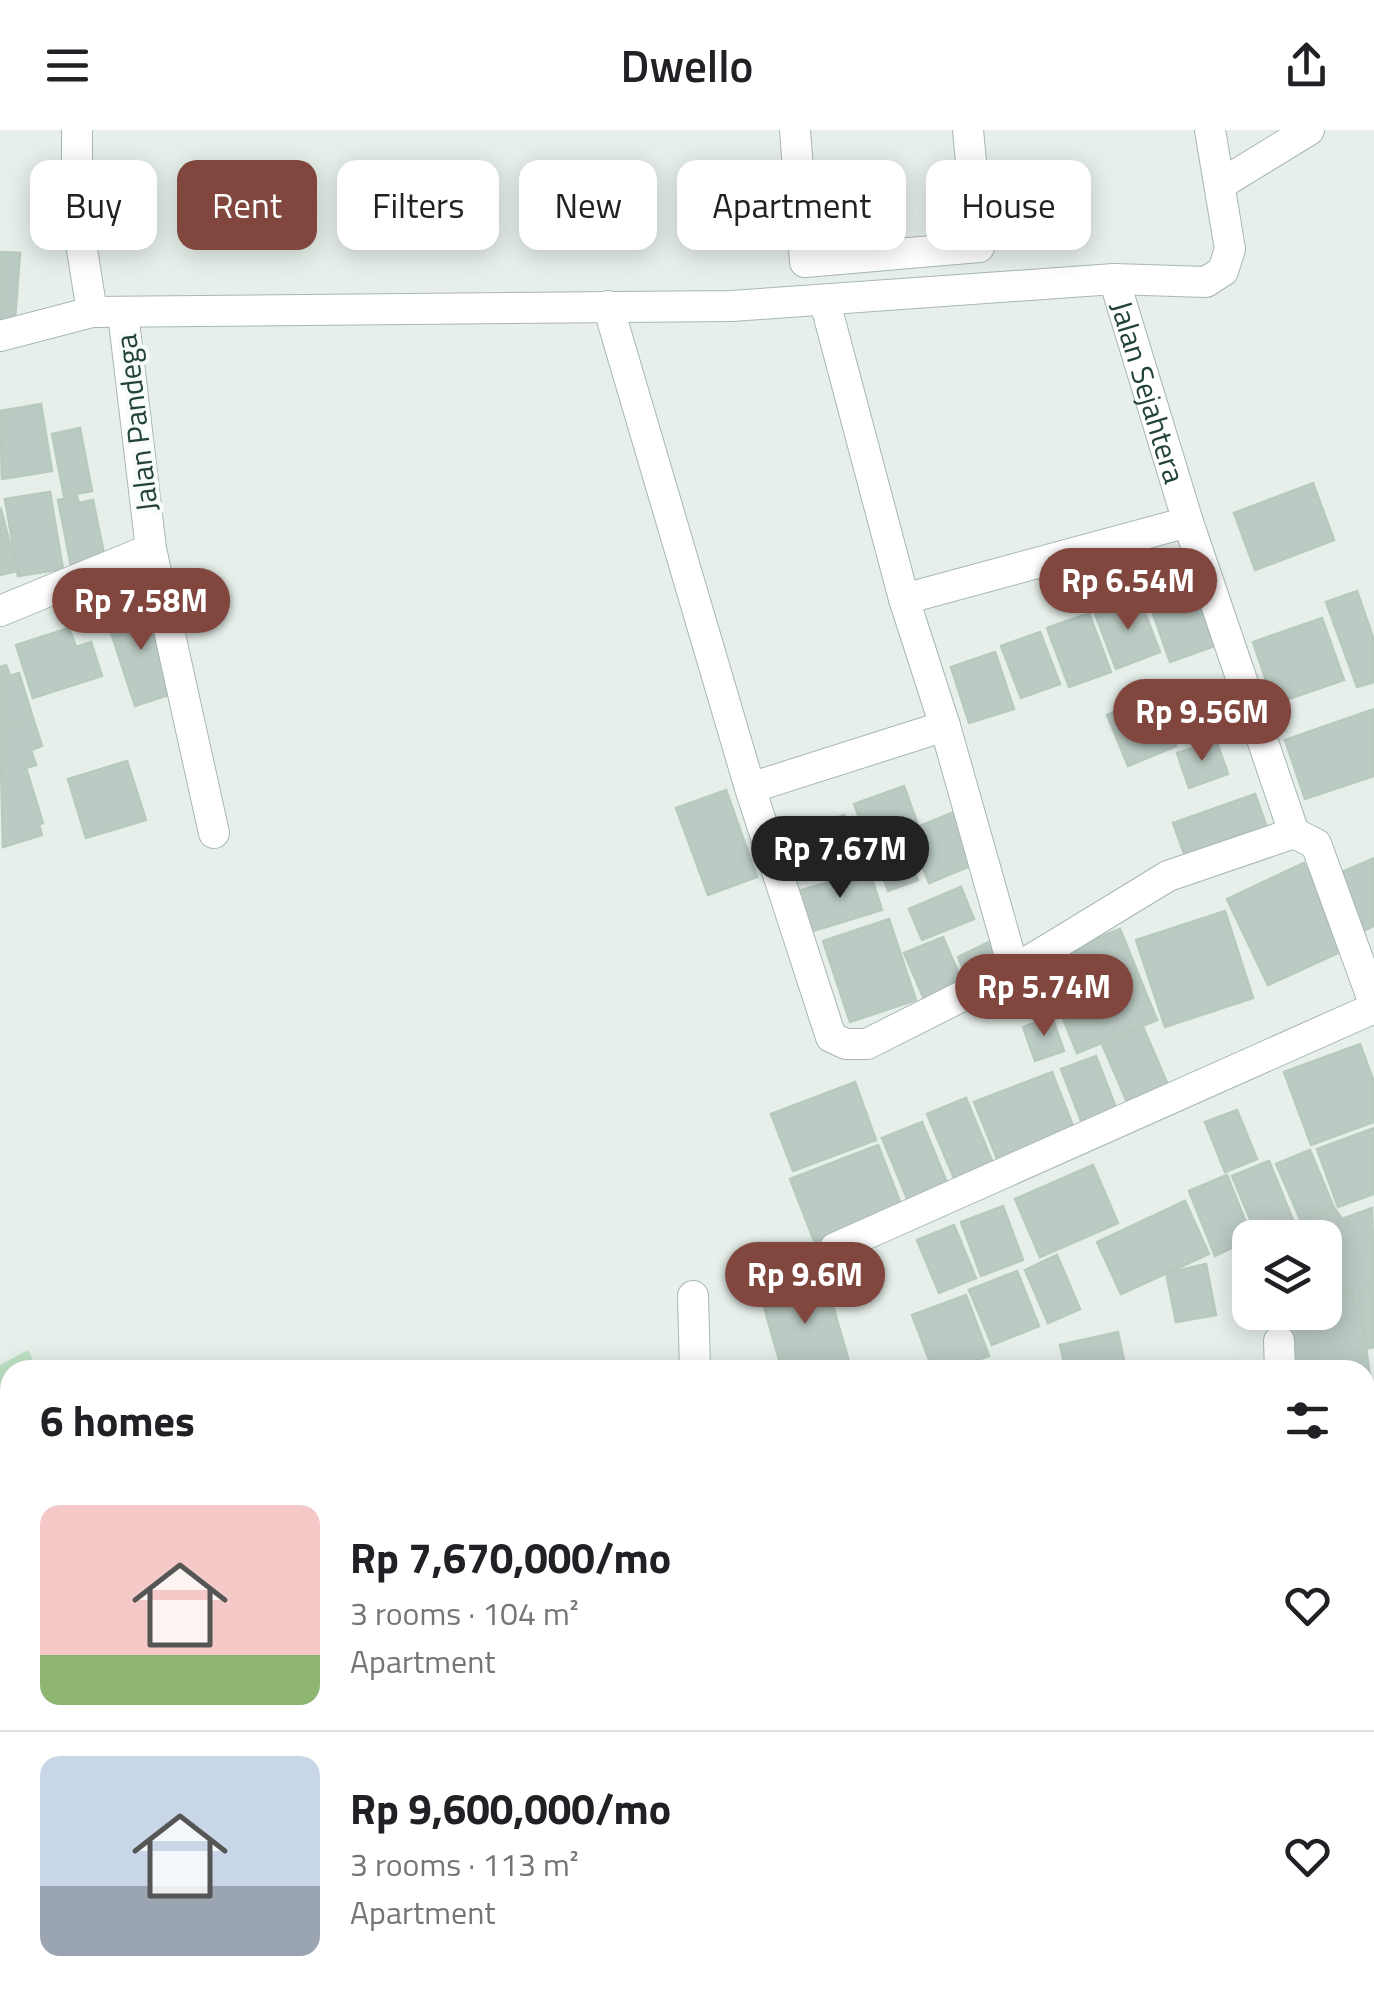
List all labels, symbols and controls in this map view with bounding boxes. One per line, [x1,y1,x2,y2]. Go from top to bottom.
text: Dwello [621,31,753,99]
icon: menu [40,38,95,93]
icon: share [1279,38,1334,93]
chip: Buy [30,160,157,250]
chip: Rent [177,160,317,250]
chip: Filters [337,160,499,250]
chip: New [519,160,657,250]
chip: Apartment [677,160,906,250]
chip: House [926,160,1091,250]
street label: Jalan Sejahtera [1099,295,1198,489]
street label: Jalan Pandega [102,332,170,514]
pin: Rp 6.54M [1025,548,1231,633]
text: Rp 6.54M [1061,556,1195,604]
pin: Rp 7.58M [38,568,244,653]
text: Rp 7.58M [74,576,208,624]
pin: Rp 9.56M [1099,679,1305,764]
text: Rp 9.56M [1135,687,1269,735]
pin: Rp 7.67M [737,816,943,901]
text: Rp 7.67M [773,824,907,872]
pin: Rp 5.74M [941,954,1147,1039]
text: Rp 5.74M [977,962,1111,1010]
map controls [1232,1220,1342,1330]
button: layers [1232,1220,1342,1330]
pin: Rp 9.6M [713,1242,897,1327]
text: Rp 9.6M [747,1250,863,1298]
text: 6 homes [40,1388,195,1452]
icon: filters [1280,1393,1335,1448]
text: Rp 7,670,000/mo [350,1525,671,1589]
icon: home [120,1545,240,1665]
icon: heart [1280,1578,1335,1633]
text: 3 rooms · 104 m² [350,1589,579,1637]
text: Apartment [350,1637,496,1685]
text: Rp 9,600,000/mo [350,1776,671,1840]
icon: home [120,1796,240,1916]
icon: heart [1280,1829,1335,1884]
text: 3 rooms · 113 m² [350,1840,579,1888]
text: Apartment [350,1888,496,1936]

